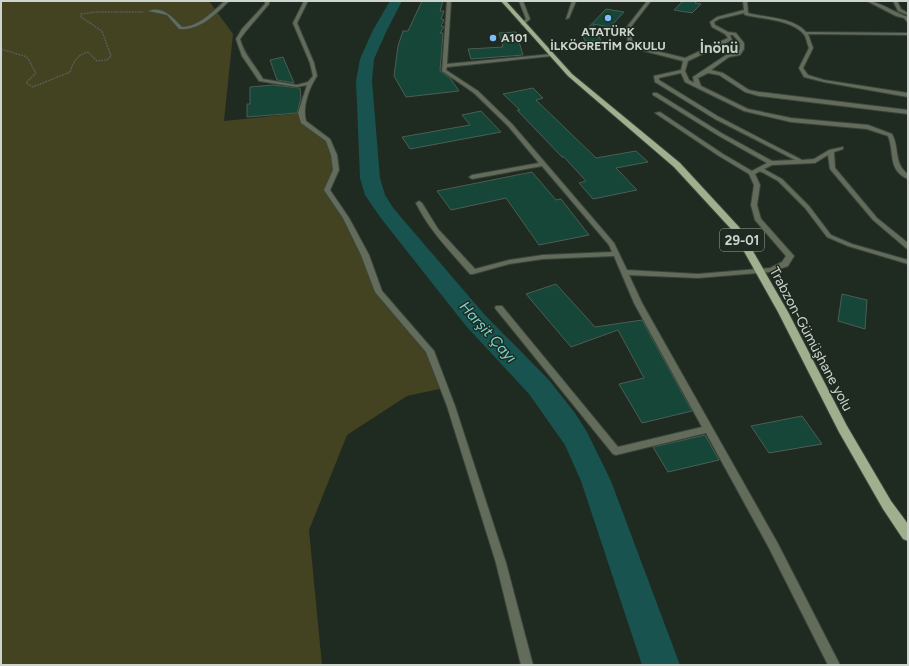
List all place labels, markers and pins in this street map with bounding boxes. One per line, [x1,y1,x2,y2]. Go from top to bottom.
marker: ATATÜRK İLKÖGRETİM OKULU [603,13,613,23]
place label: ATATÜRK İLKÖGRETİM OKULU [550,25,666,53]
place label: A101 [501,31,527,45]
marker: A101 [488,33,498,43]

